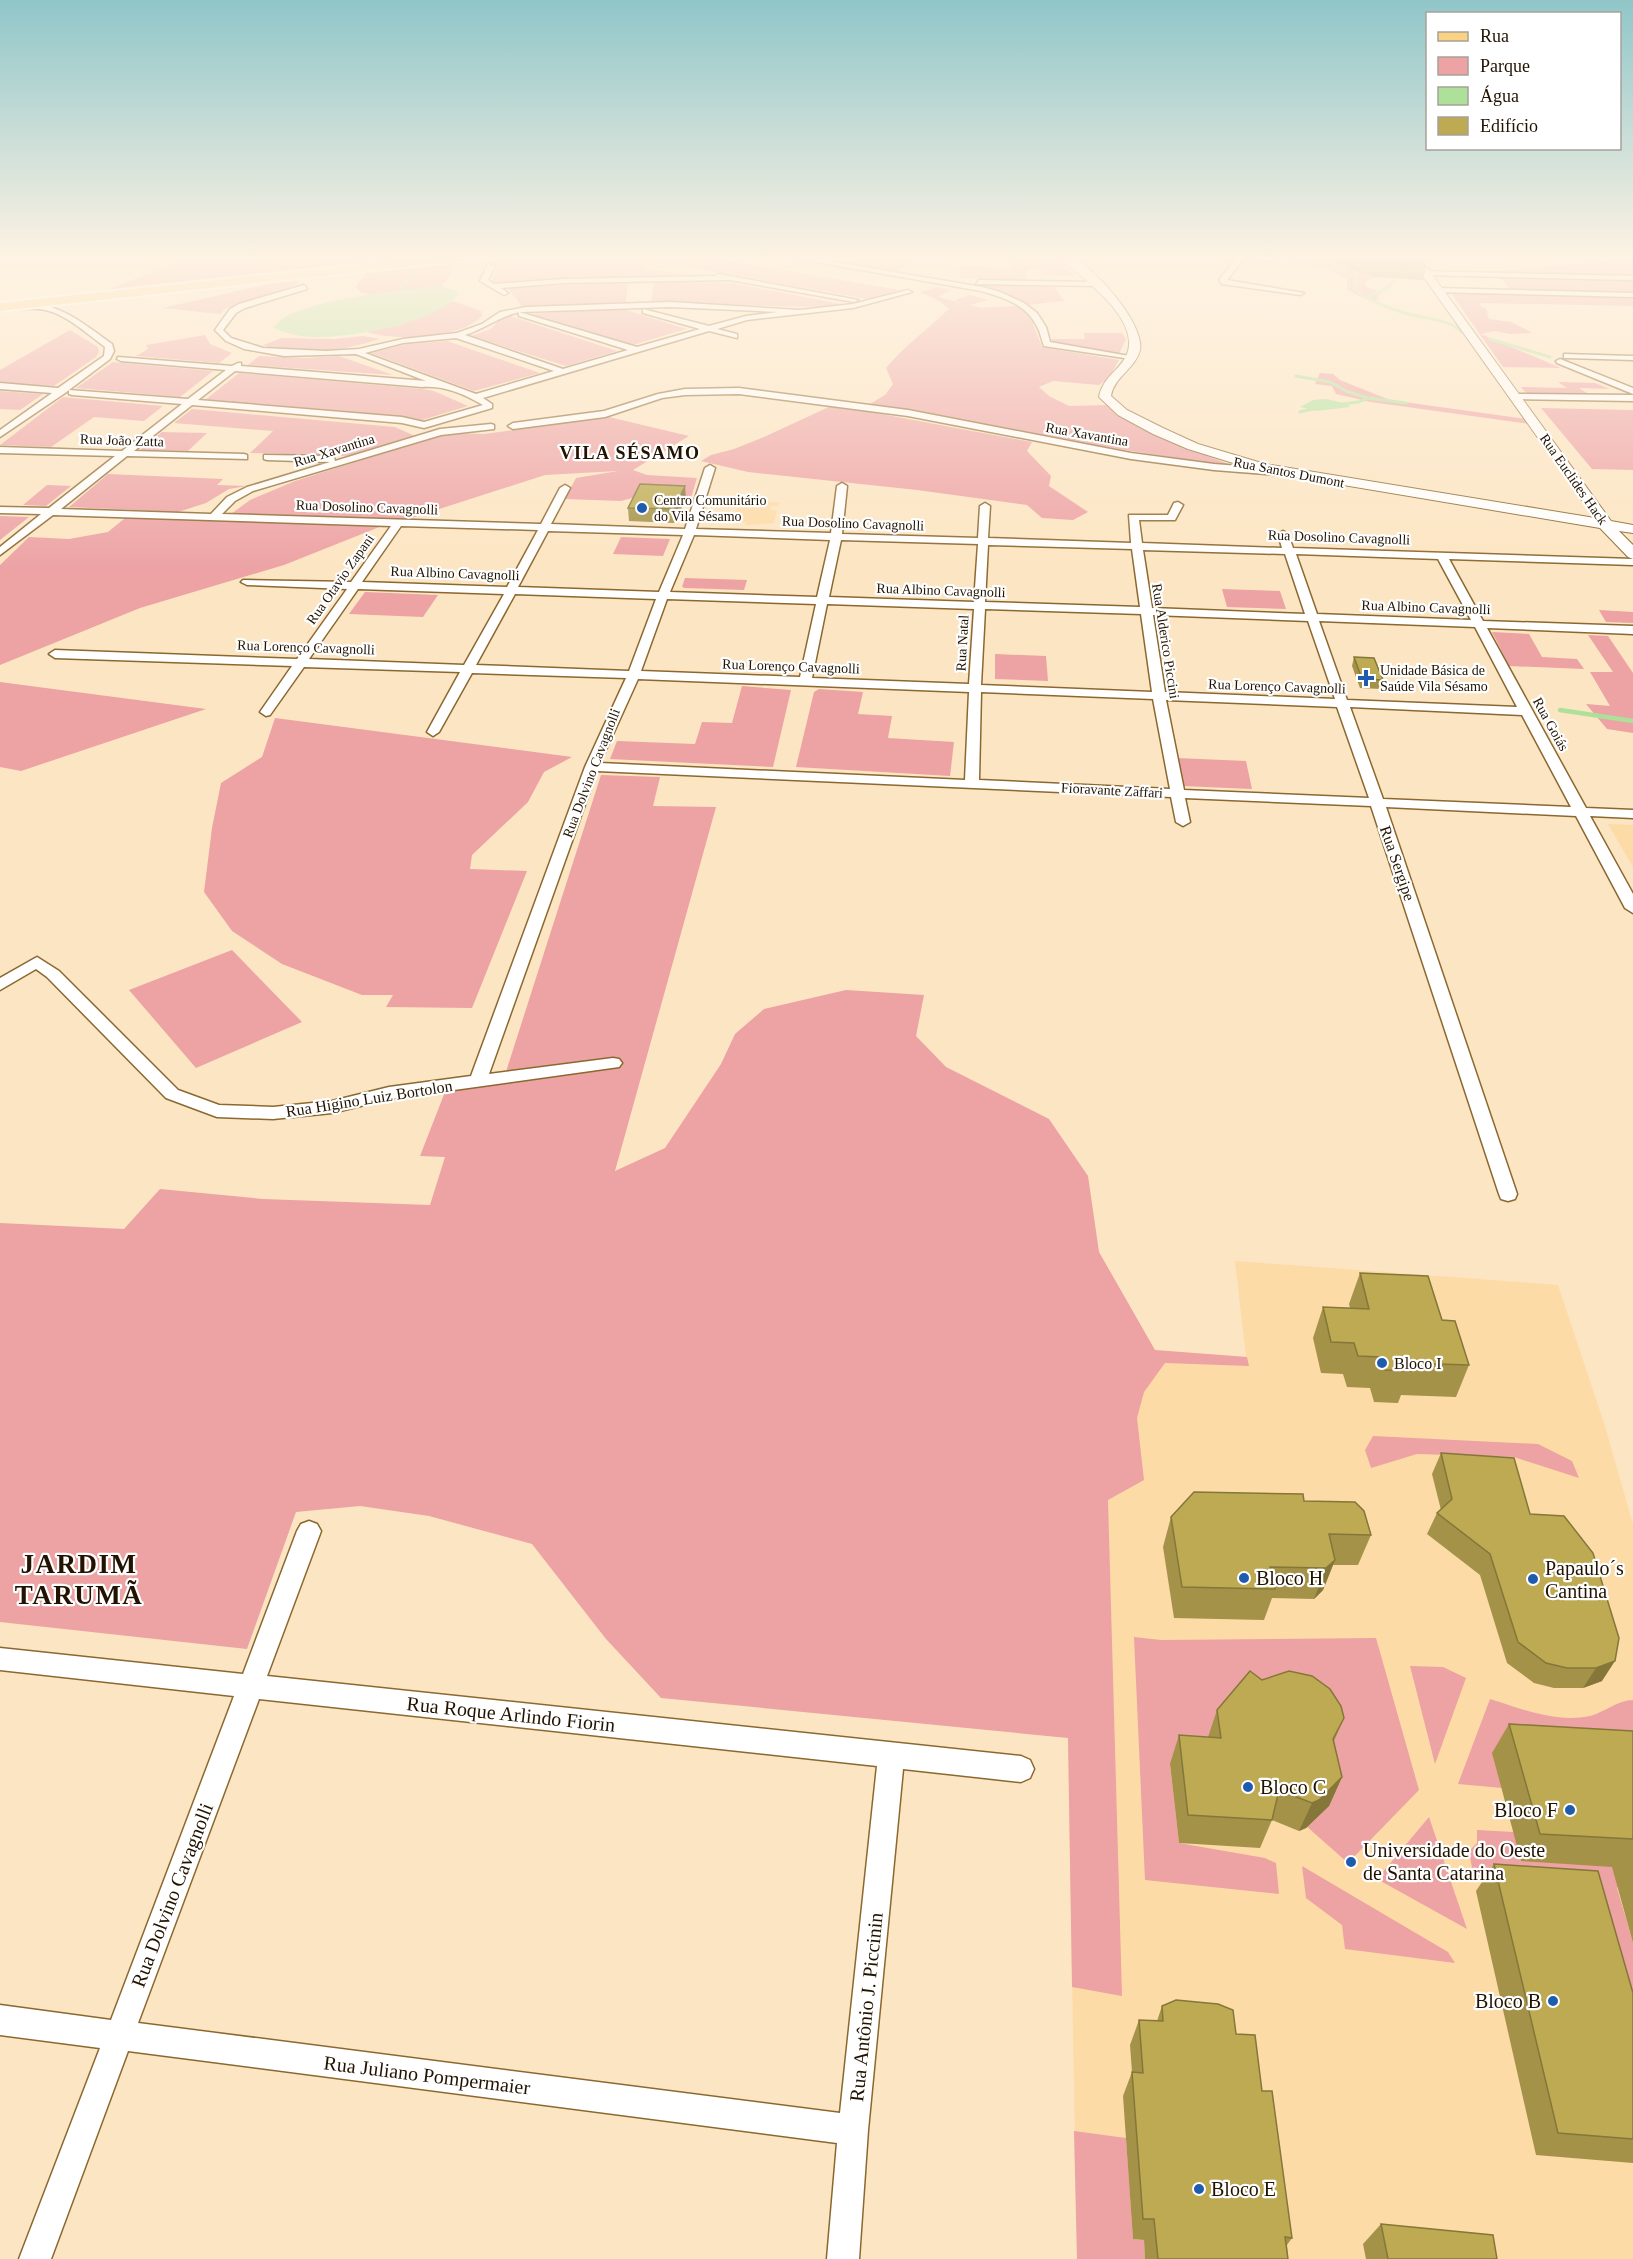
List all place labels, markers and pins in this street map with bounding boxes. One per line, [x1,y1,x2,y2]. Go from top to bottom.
place label: Centro Comunitário do Vila Sésamo [654,493,766,524]
marker: Centro Comunitário do Vila Sésamo [635,501,649,515]
place label: Unidade Básica de Saúde Vila Sésamo [1380,663,1488,694]
marker: Unidade Básica de Saúde Vila Sésamo [1357,669,1375,687]
place label: Bloco I [1394,1355,1442,1372]
marker: Bloco I [1375,1356,1389,1370]
place label: Papaulo´s Cantina [1545,1557,1624,1602]
place label: Bloco H [1256,1567,1323,1589]
marker: Bloco H [1237,1571,1251,1585]
marker: Papaulo´s Cantina [1526,1572,1540,1586]
place label: Bloco C [1260,1776,1326,1798]
marker: Bloco C [1241,1780,1255,1794]
place label: Bloco F [1494,1799,1558,1821]
marker: Bloco F [1563,1803,1577,1817]
place label: Universidade do Oeste de Santa Catarina [1363,1839,1545,1884]
marker: Universidade do Oeste de Santa Catarina [1344,1855,1358,1869]
place label: Bloco B [1475,1990,1541,2012]
marker: Bloco B [1546,1994,1560,2008]
place label: Bloco E [1211,2178,1276,2200]
marker: Bloco E [1192,2182,1206,2196]

